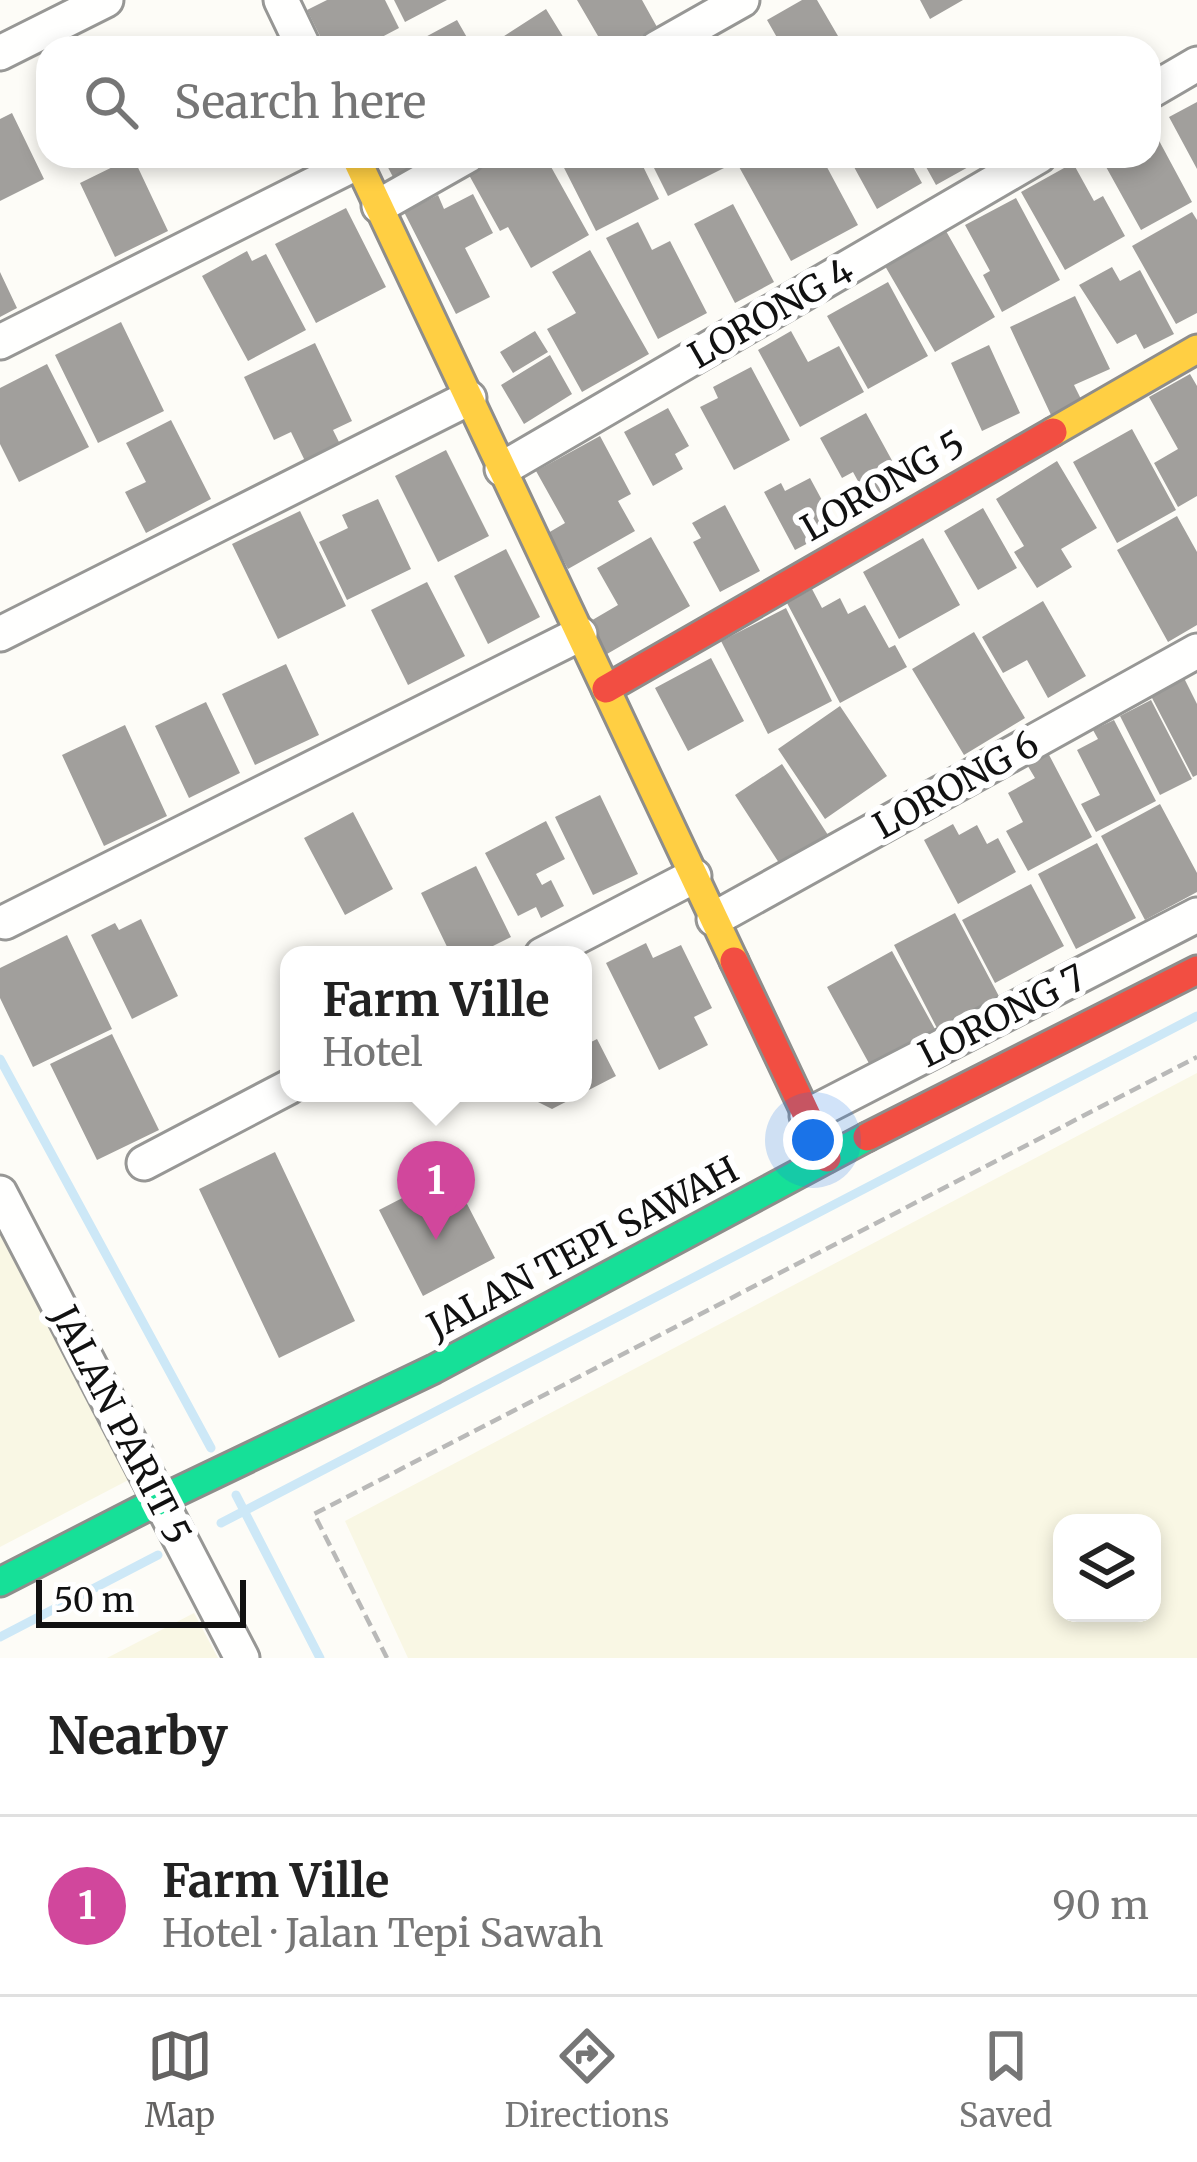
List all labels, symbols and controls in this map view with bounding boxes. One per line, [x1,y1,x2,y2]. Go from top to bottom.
search box [36,36,1161,168]
icon: search [78,69,144,135]
text: Search here [174,74,426,130]
street label: LORONG 4 [681,248,861,378]
street label: LORONG 5 [793,421,973,551]
street label: LORONG 6 [866,721,1046,849]
popup [280,946,592,1102]
street label: LORONG 7 [911,955,1093,1077]
text: Farm Ville [322,972,550,1028]
text: Hotel [322,1028,423,1077]
your location [783,1110,843,1170]
pin: 1 [397,1141,475,1240]
street label: JALAN TEPI SAWAH [419,1147,746,1349]
street label: JALAN PARIT 5 [41,1297,200,1552]
map controls [1053,1514,1161,1622]
button: layers [1053,1514,1161,1622]
scale bar [36,1574,246,1627]
text: 50 m [54,1580,135,1621]
text: Nearby [48,1704,228,1768]
text: Farm Ville [162,1853,389,1909]
text: 1 [78,1881,96,1930]
text: 90 m [1052,1881,1149,1930]
text: Hotel · Jalan Tepi Sawah [162,1909,604,1958]
tab: Map [145,2023,215,2136]
tab: Directions [504,2023,669,2136]
tab: Saved [959,2023,1052,2136]

